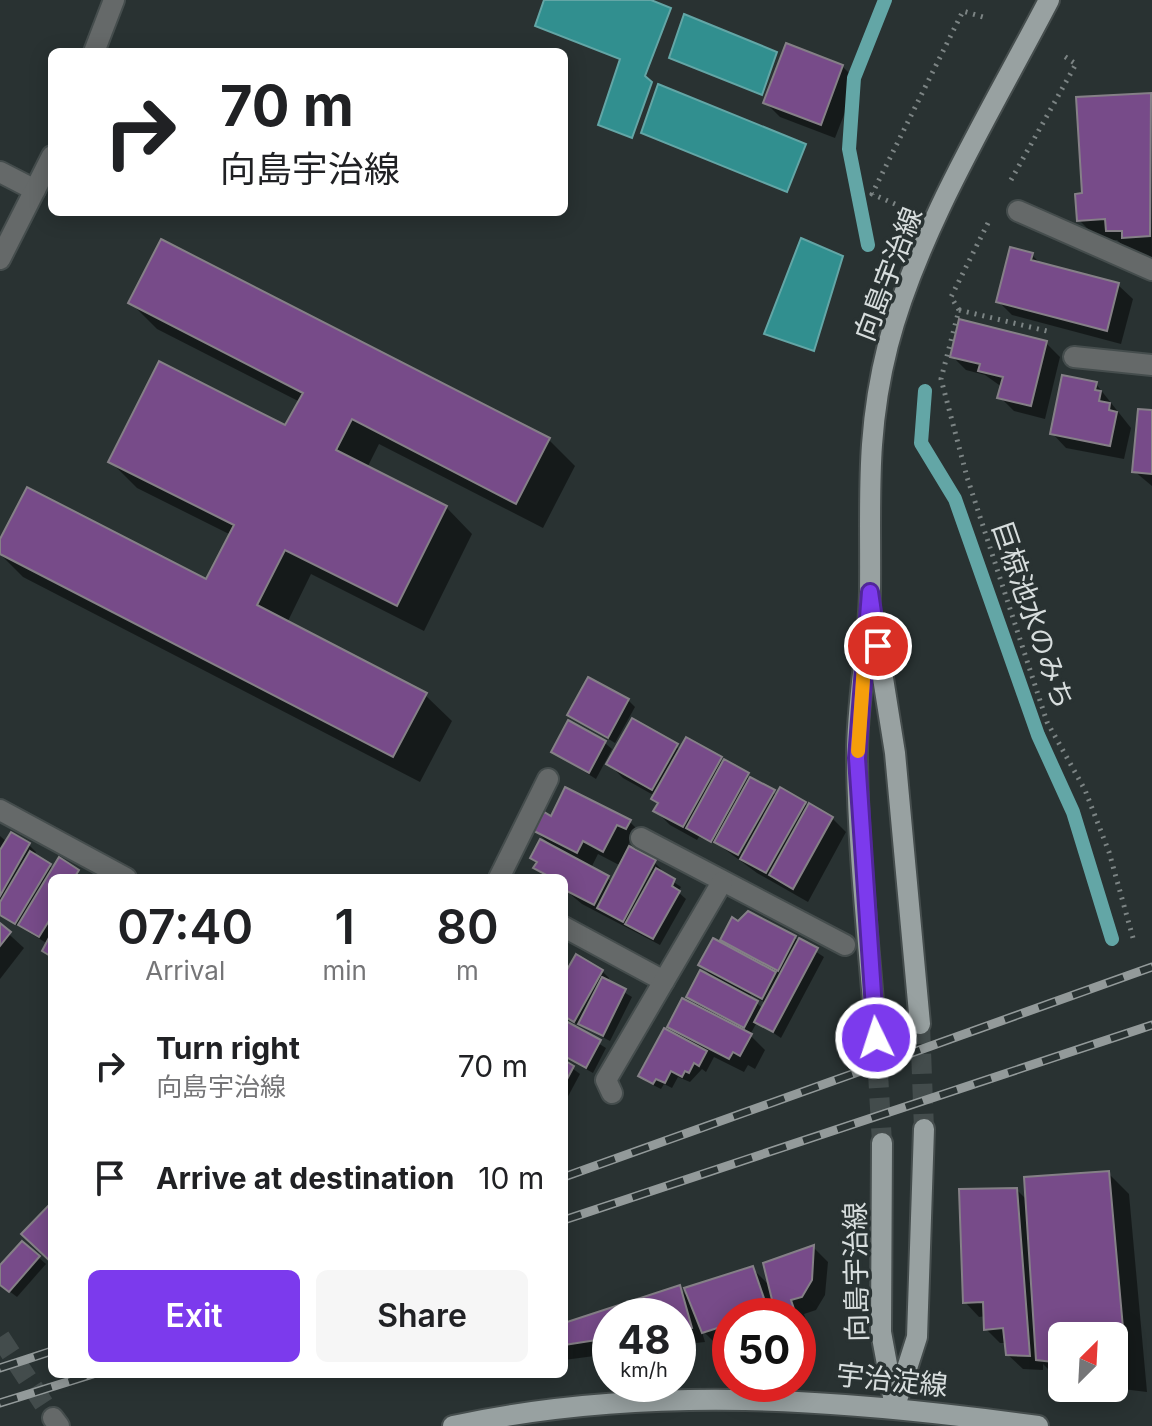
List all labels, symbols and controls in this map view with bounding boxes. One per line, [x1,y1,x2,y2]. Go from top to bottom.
text: 70 m [220,72,354,140]
icon: right [88,80,192,184]
text: 向島宇治線 [220,147,400,191]
street label: 向島宇治線 [847,203,929,345]
street label: 巨椋池水のみち [985,517,1081,713]
pin [844,612,912,680]
icon: arrive [856,624,900,668]
text: 07:40 [117,897,253,956]
text: 1 [334,897,355,956]
text: 80 [436,897,499,956]
text: Arrival [145,955,225,986]
text: min [322,955,367,986]
text: m [456,955,479,986]
position arrow [834,996,918,1080]
text: Turn right [156,1030,300,1066]
icon: right [88,1044,132,1088]
text: 70 m [458,1048,528,1084]
text: 向島宇治線 [156,1071,286,1102]
icon: arrive [88,1156,132,1200]
text: Arrive at destination [156,1160,454,1196]
text: 10 m [478,1160,544,1196]
street label: 向島宇治線 [838,1202,874,1342]
button: Exit [88,1270,300,1362]
button: Share [316,1270,528,1362]
speed limit sign: 50 [712,1298,816,1402]
text: 48 [617,1315,671,1364]
north arrow [1048,1322,1128,1402]
map controls [1048,1322,1128,1402]
street label: 宇治淀線 [835,1357,949,1403]
text: km/h [620,1358,668,1382]

